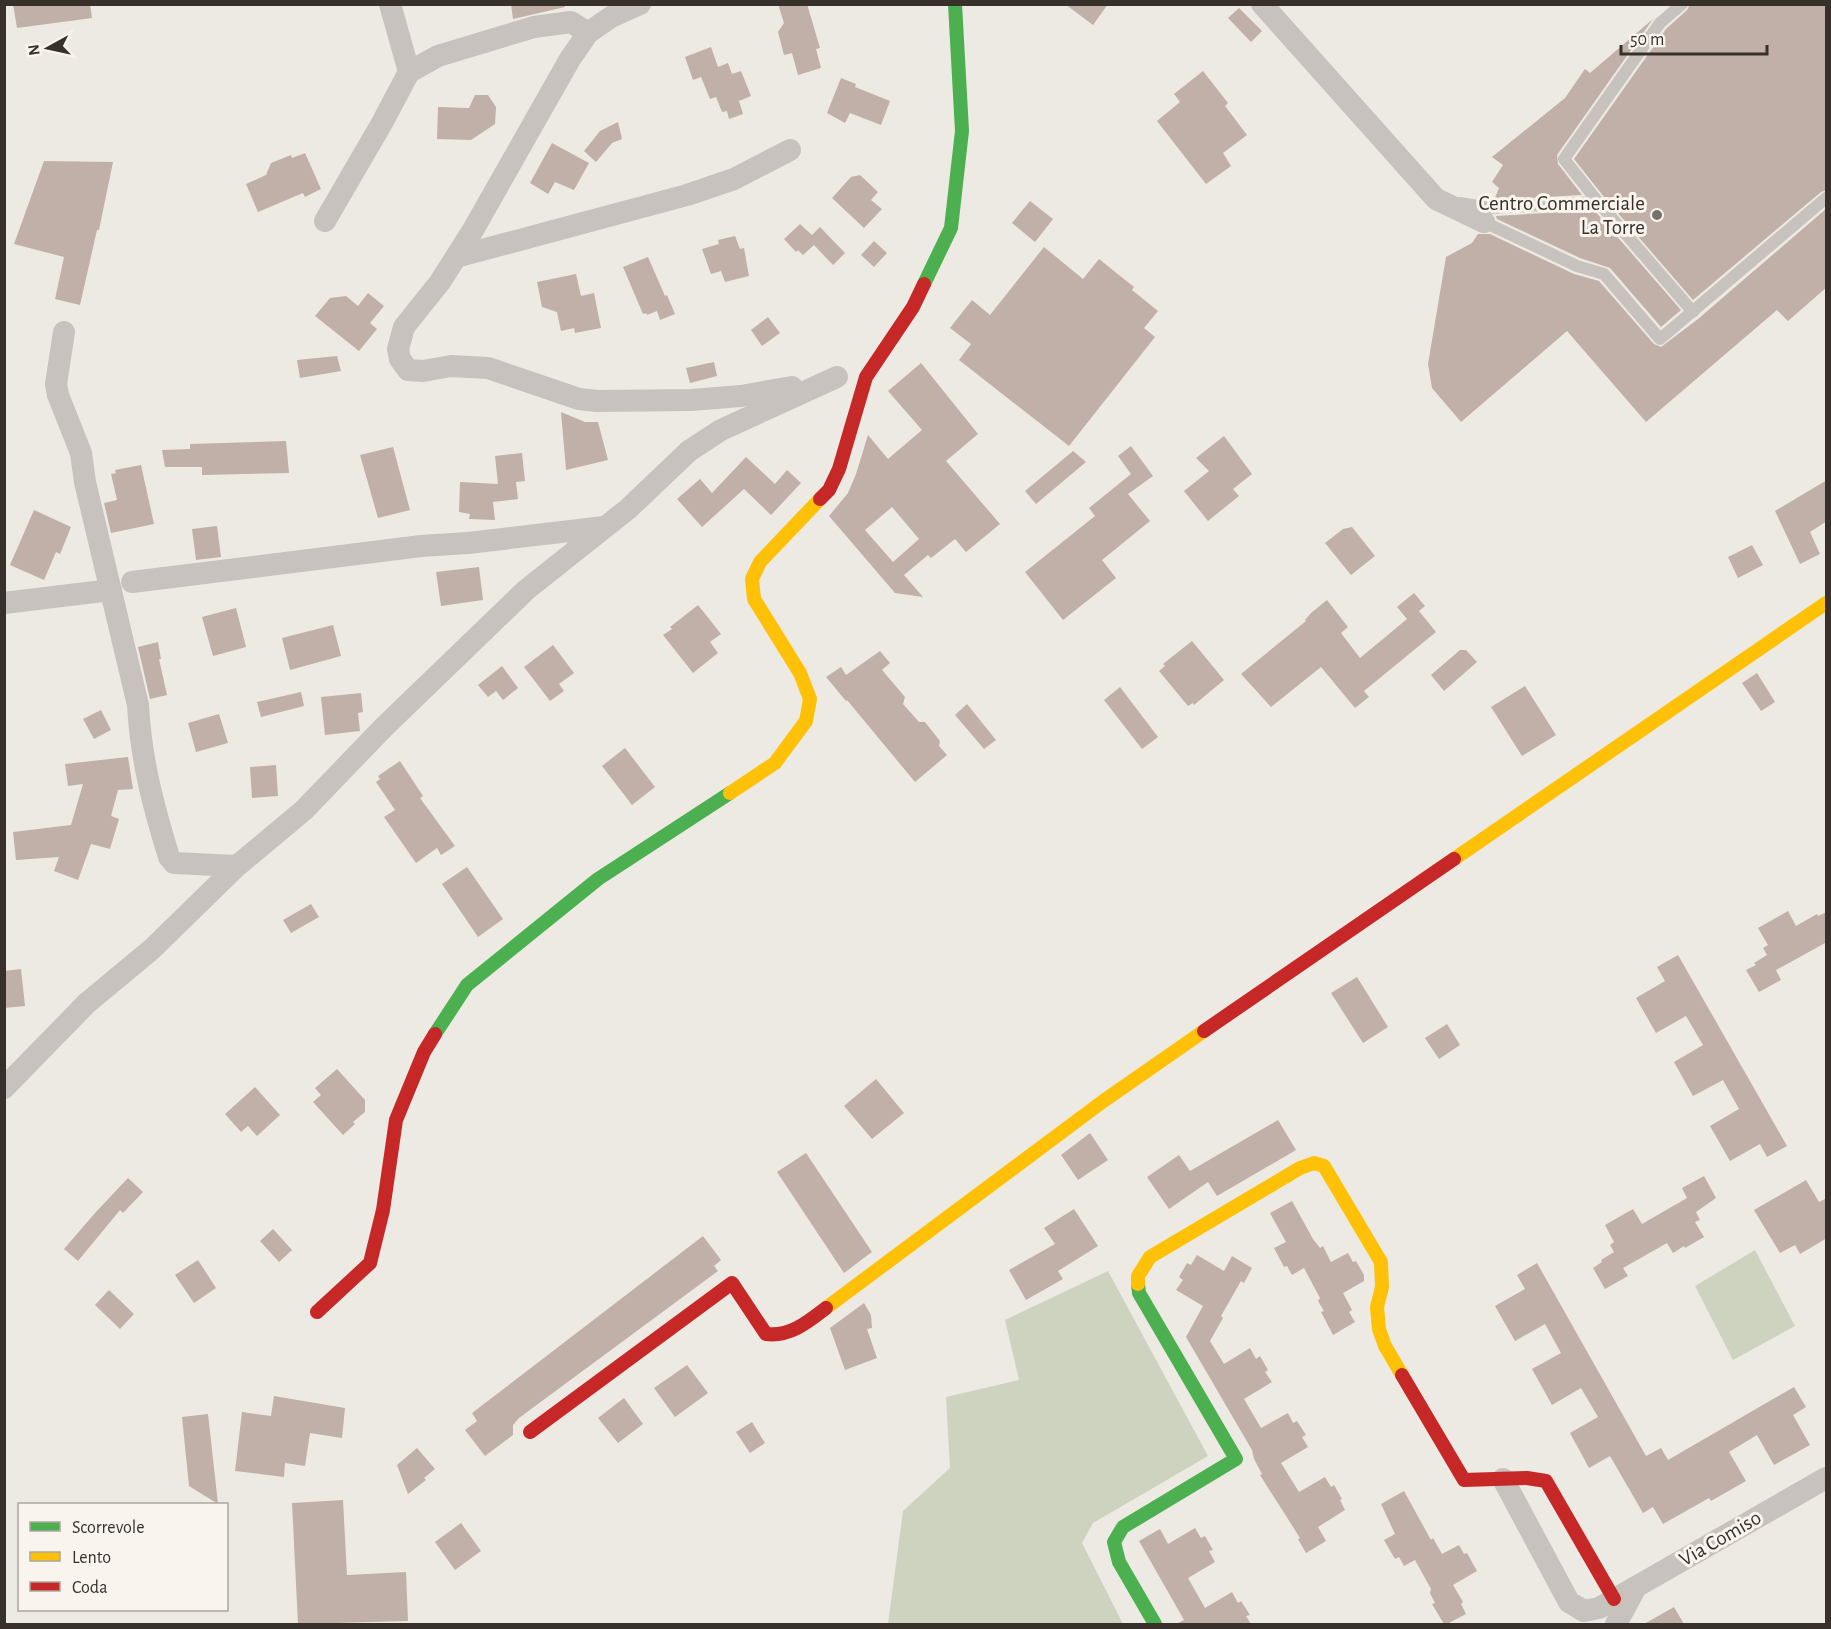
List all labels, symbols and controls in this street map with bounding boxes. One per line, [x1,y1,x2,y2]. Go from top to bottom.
north arrow [18,18,78,78]
scale bar [1621,18,1766,56]
text: 50 m [1630,31,1664,49]
text: N [25,43,43,57]
place label: Centro Commerciale La Torre [1479,193,1645,238]
marker: Centro Commerciale La Torre [1650,208,1664,222]
legend [18,1503,228,1611]
street label: Via Comiso [1676,1507,1765,1570]
text: Scorrevole [72,1519,145,1537]
text: Lento [72,1549,111,1567]
text: Coda [72,1579,107,1597]

